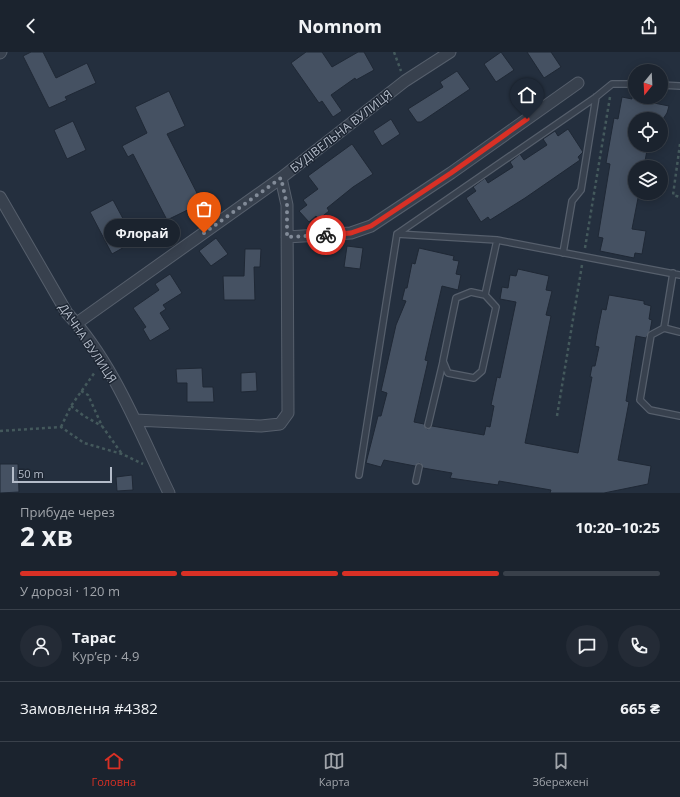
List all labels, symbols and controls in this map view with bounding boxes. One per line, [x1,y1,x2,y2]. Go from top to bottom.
text: Nomnom [298,14,382,38]
icon: back [20,15,42,37]
icon: share [638,15,660,37]
north arrow [628,64,668,104]
map controls [628,64,668,200]
pin [510,78,544,119]
icon: home [516,84,538,106]
street label: БУДІВЕЛЬНА ВУЛИЦЯ [286,86,396,176]
button: locate [628,112,668,152]
button: layers [628,160,668,200]
pin [187,192,221,233]
icon: bag [193,198,215,220]
courier [306,215,346,255]
callout: Флорай [104,219,180,247]
text: Флорай [115,224,169,242]
icon: bike [315,224,337,246]
street label: ДАЧНА ВУЛИЦЯ [55,300,121,386]
scale bar [12,465,112,484]
text: 50 m [18,466,44,481]
text: Прибуде через [20,503,115,521]
text: 10:20–10:25 [575,517,660,537]
text: 2 хв [20,518,73,554]
text: У дорозі · 120 m [20,582,120,600]
button: person [20,625,62,667]
button: chat [566,625,608,667]
button: phone [618,625,660,667]
text: Тарас [72,627,116,647]
text: Кур’єр · 4.9 [72,647,139,665]
text: Замовлення #4382 [20,698,158,718]
text: 665 ₴ [620,698,660,718]
tab: Головна [91,750,136,789]
tab: Карта [319,750,350,789]
tab: Збережені [533,750,589,789]

